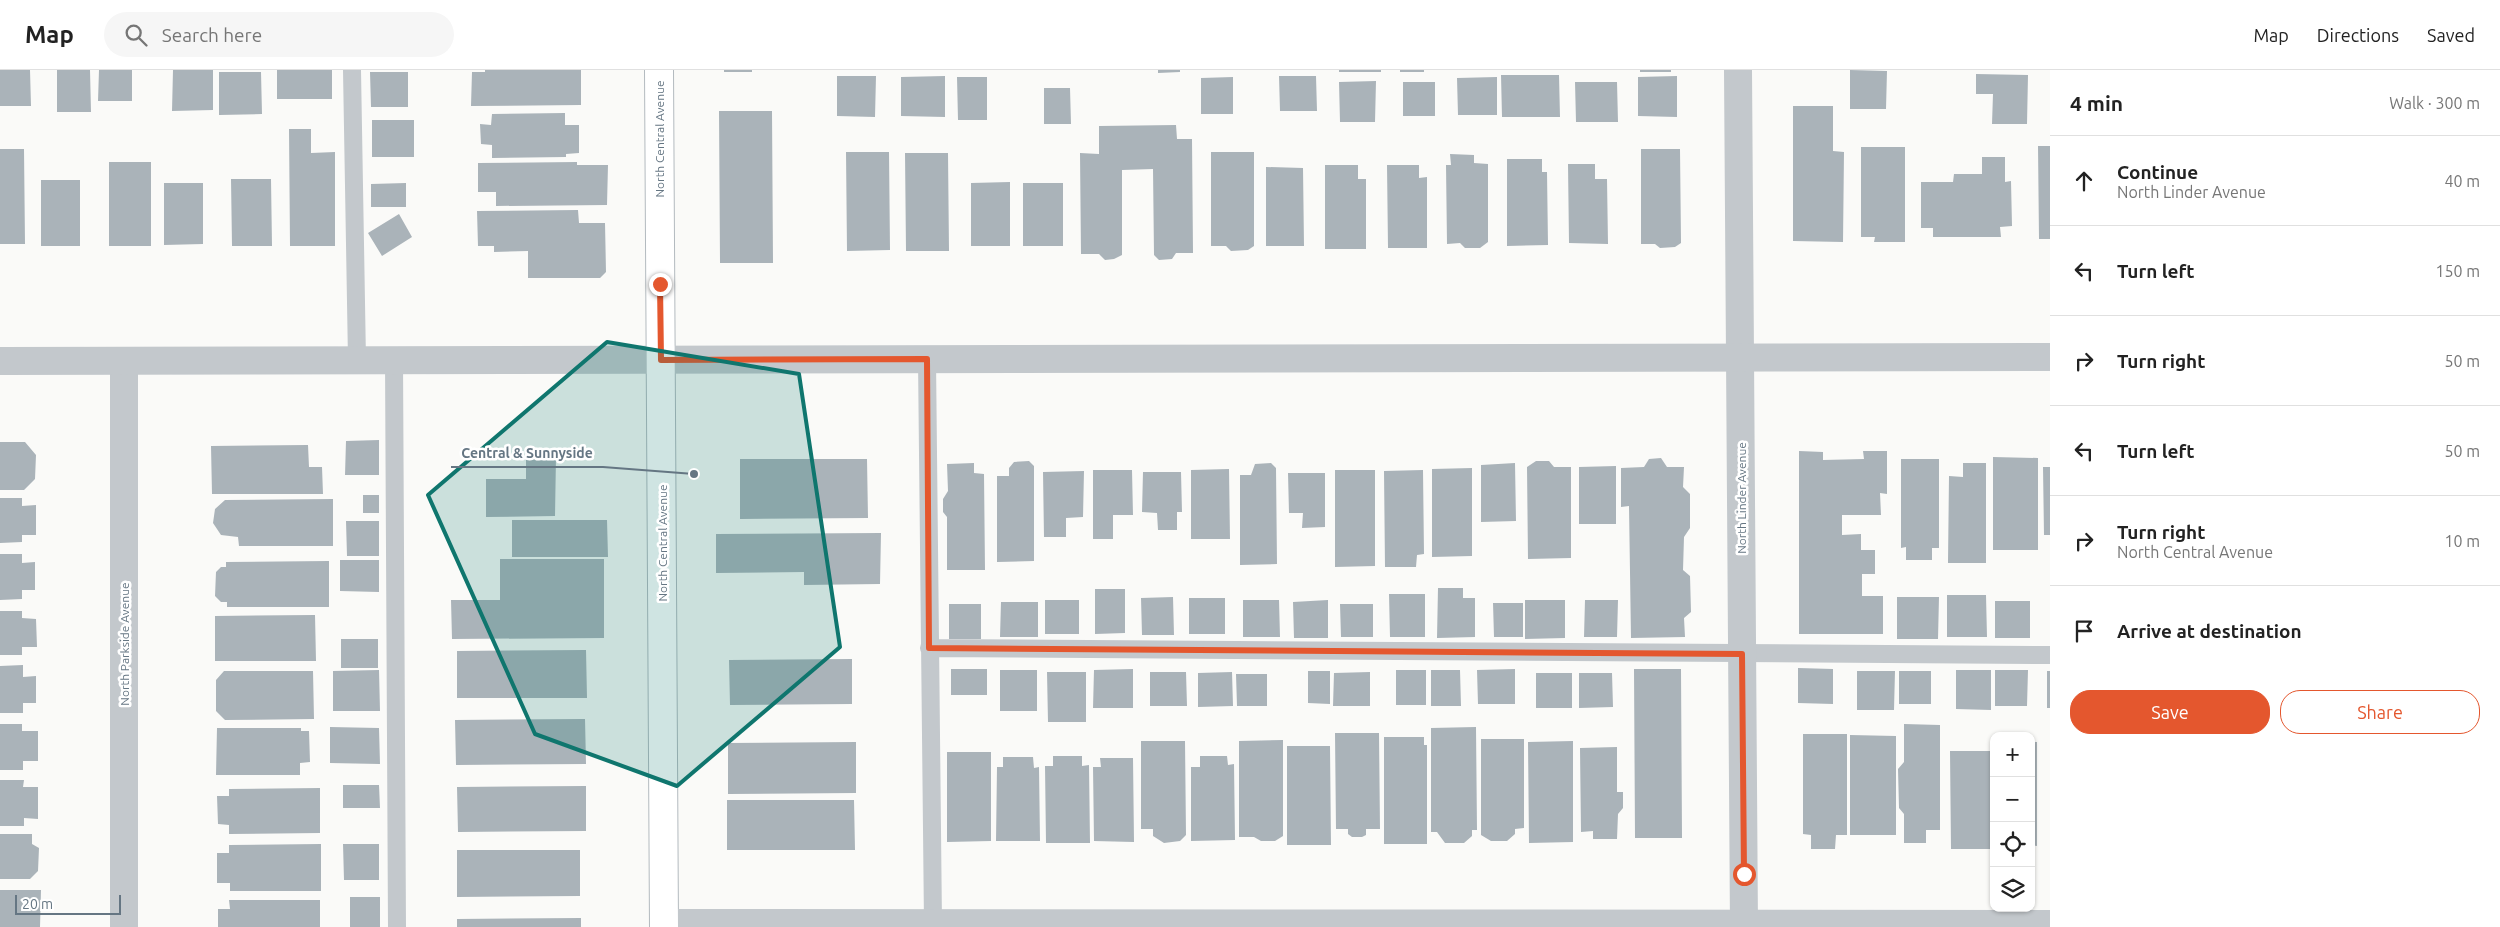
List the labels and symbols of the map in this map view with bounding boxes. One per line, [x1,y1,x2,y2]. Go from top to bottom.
street label: North Central Avenue [653,80,666,198]
route end [649,273,672,296]
callout: Central & Sunnyside [451,438,603,467]
street label: North Linder Avenue [1735,442,1748,554]
text: Central & Sunnyside [461,445,593,461]
street label: North Central Avenue [656,484,669,602]
street label: North Parkside Avenue [118,582,131,706]
route start [1733,863,1756,886]
scale bar [15,892,121,915]

